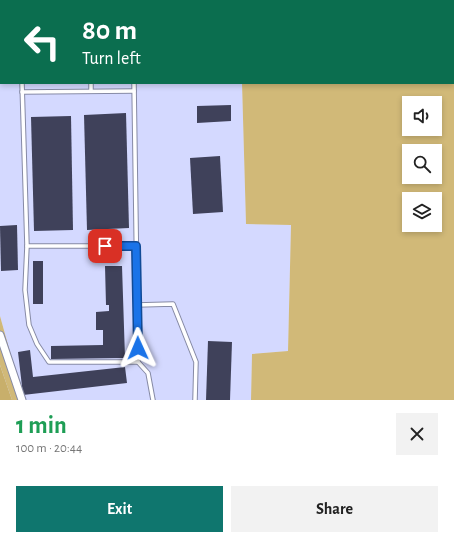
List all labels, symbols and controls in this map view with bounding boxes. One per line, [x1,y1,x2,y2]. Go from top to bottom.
icon: left [16,16,68,68]
text: 80 m [82,17,137,45]
text: Turn left [82,50,141,68]
map controls [402,96,442,232]
button: sound [402,96,442,136]
button: search [402,144,442,184]
button: layers [402,192,442,232]
pin [88,229,122,263]
icon: arrive [94,235,116,257]
position arrow [117,327,159,369]
button: close [396,413,438,455]
text: 1 min [16,414,67,438]
text: 100 m · 20:44 [16,442,82,455]
button: Exit [16,486,223,532]
button: Share [231,486,438,532]

